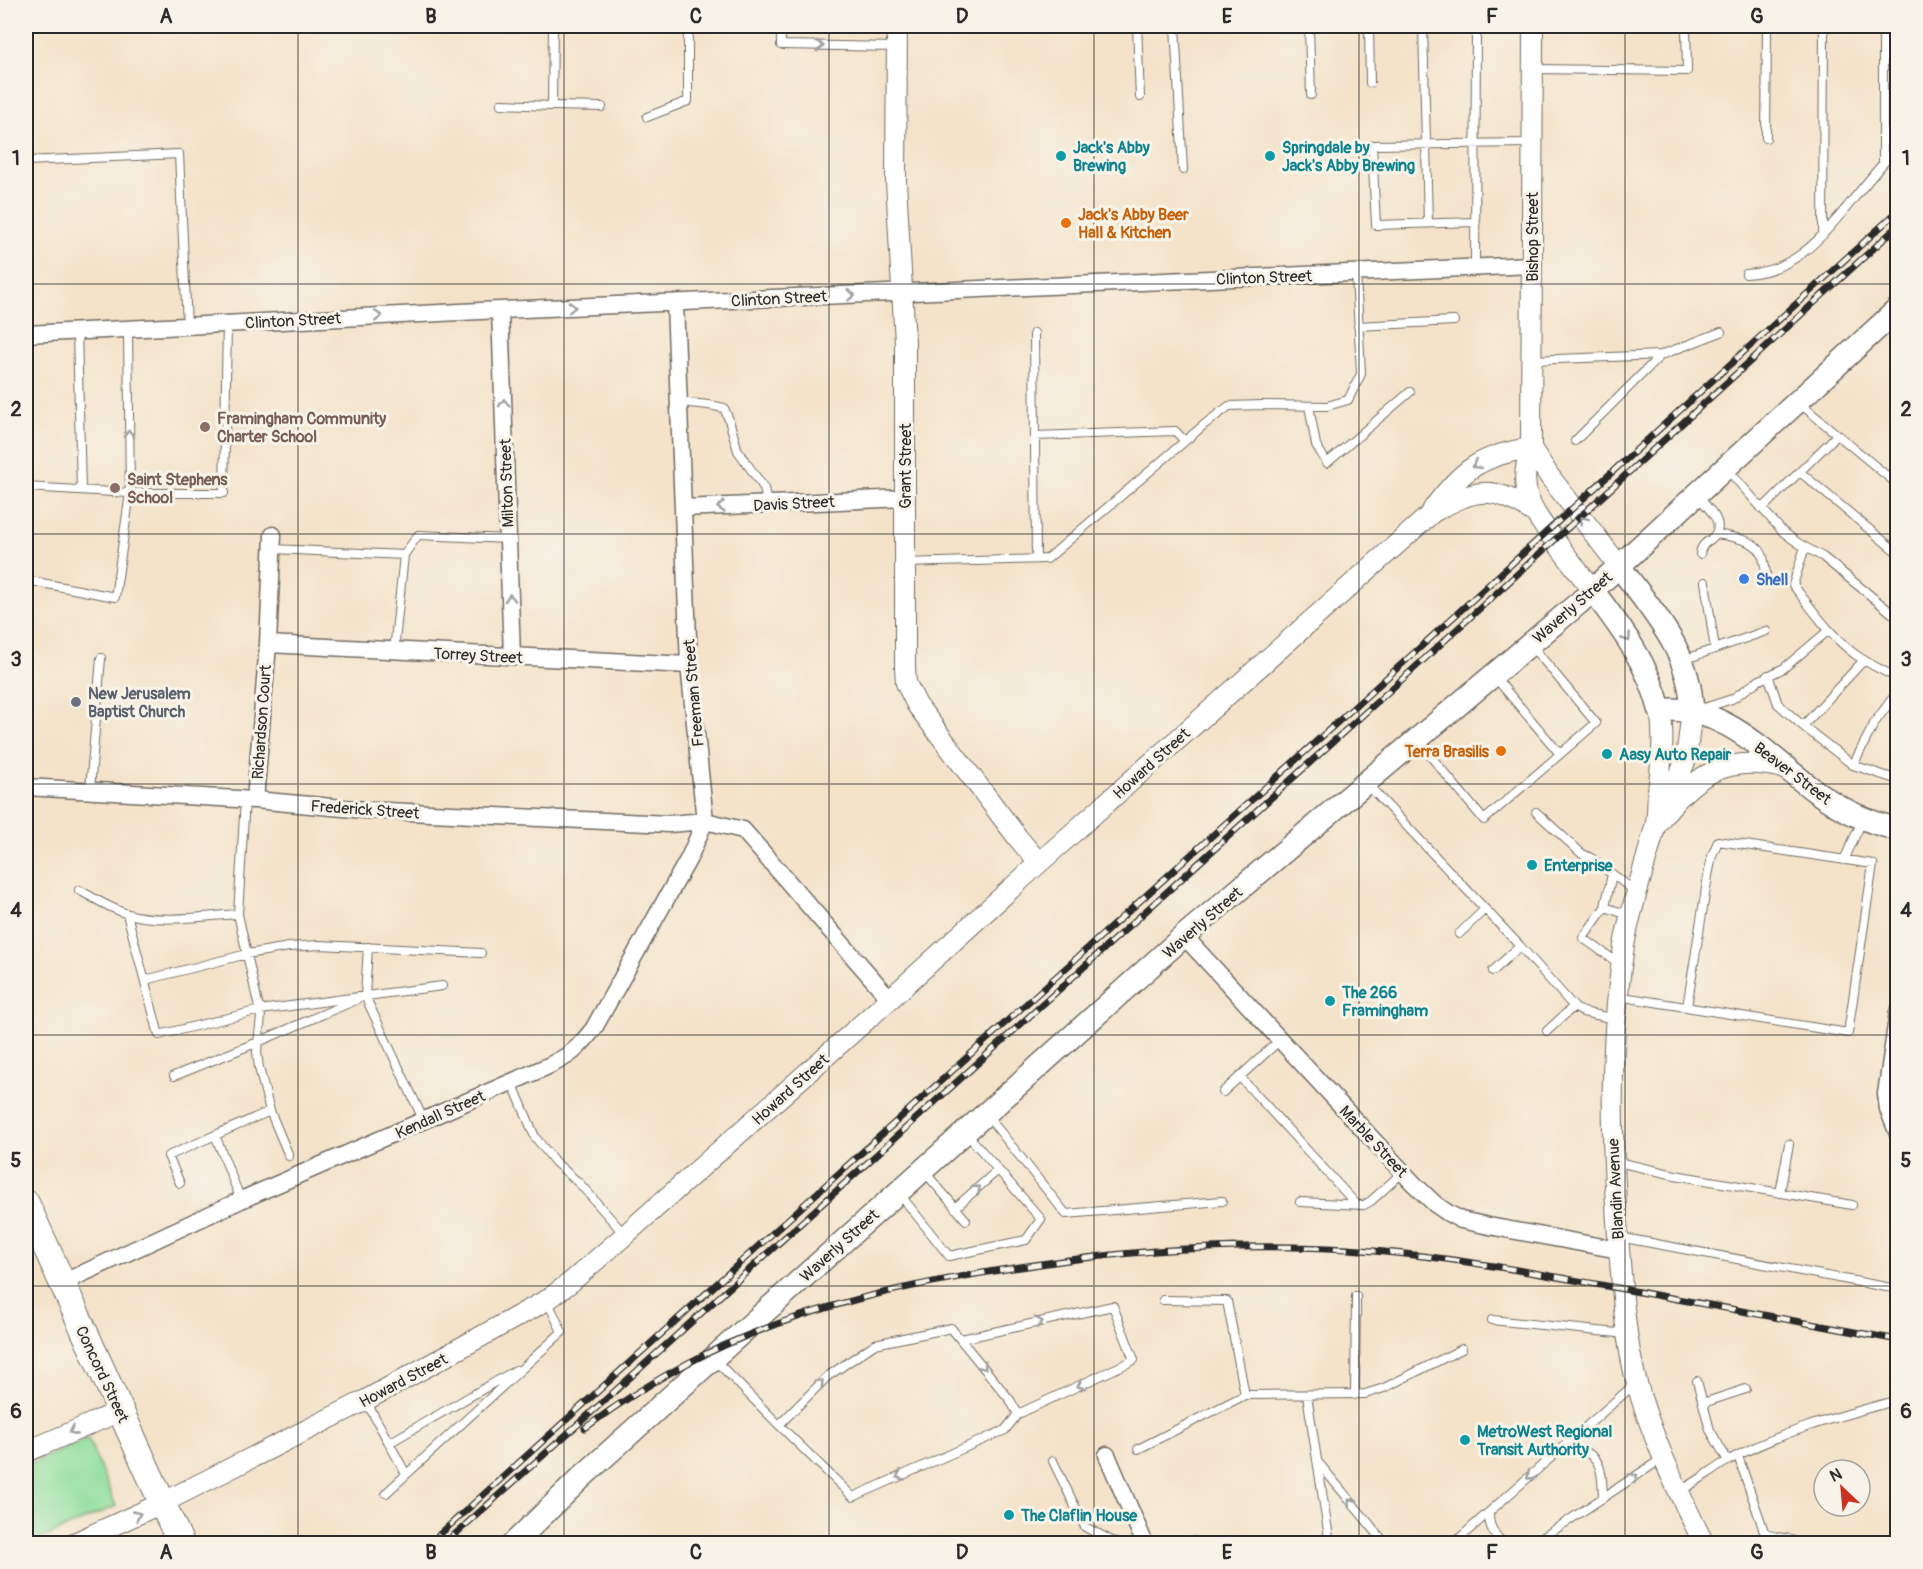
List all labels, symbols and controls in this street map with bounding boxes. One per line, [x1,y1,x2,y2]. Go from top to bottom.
text: A [160,4,173,29]
text: B [425,4,437,29]
text: C [690,4,702,29]
text: D [956,4,969,29]
text: E [1222,4,1233,29]
text: F [1486,4,1498,29]
text: G [1750,4,1764,29]
one-way arrow [816,39,825,52]
place label: Jack's Abby Brewing [1073,138,1150,176]
place label: Springdale by Jack's Abby Brewing [1282,138,1415,176]
text: 1 [12,146,20,171]
text: 1 [1902,146,1910,171]
marker: Jack's Abby Brewing [1054,149,1068,163]
marker: Springdale by Jack's Abby Brewing [1263,149,1277,163]
street label: Bishop Street [1523,192,1543,282]
place label: Jack's Abby Beer Hall & Kitchen [1078,205,1189,243]
marker: Jack's Abby Beer Hall & Kitchen [1059,216,1073,230]
street label: Clinton Street [1216,266,1313,290]
street label: Clinton Street [731,286,828,311]
one-way arrow [847,288,856,301]
one-way arrow [568,300,577,313]
street label: Clinton Street [245,308,342,333]
one-way arrow [373,309,382,322]
text: 2 [10,397,22,422]
text: 2 [1900,397,1912,422]
one-way arrow [497,398,510,407]
place label: Framingham Community Charter School [217,409,386,447]
marker: Framingham Community Charter School [198,420,212,434]
street label: Grant Street [896,423,916,509]
one-way arrow [123,430,135,439]
street label: Milton Street [495,438,519,528]
one-way arrow [1472,458,1482,470]
place label: Saint Stephens School [127,470,228,508]
marker: Saint Stephens School [108,481,122,495]
street label: Davis Street [753,492,836,516]
one-way arrow [716,500,725,513]
one-way arrow [1579,516,1590,527]
street label: Waverly Street [1529,567,1617,648]
place label: Shell [1756,570,1789,590]
marker: Shell [1737,572,1751,586]
one-way arrow [504,593,516,602]
one-way arrow [1620,631,1631,642]
street label: Freeman Street [679,638,709,747]
street label: Torrey Street [433,644,524,668]
text: 3 [10,647,22,672]
text: 3 [1900,647,1912,672]
street label: Richardson Court [248,663,276,780]
place label: New Jerusalem Baptist Church [88,684,191,722]
marker: New Jerusalem Baptist Church [69,695,83,709]
street label: Howard Street [1109,724,1195,804]
street label: Beaver Street [1750,738,1836,810]
place label: Terra Brasilis [1404,742,1490,762]
marker: Terra Brasilis [1494,744,1508,758]
place label: Aasy Auto Repair [1619,745,1732,765]
marker: Aasy Auto Repair [1600,747,1614,761]
street label: Frederick Street [310,796,421,824]
place label: Enterprise [1544,856,1614,876]
marker: Enterprise [1525,858,1539,872]
street label: Waverly Street [1159,882,1247,963]
text: 4 [10,898,22,923]
text: 4 [1900,898,1912,923]
place label: The 266 Framingham [1341,983,1428,1021]
marker: The 266 Framingham [1323,994,1337,1008]
street label: Howard Street [748,1050,834,1130]
street label: Kendall Street [392,1086,489,1144]
street label: Marble Street [1335,1102,1412,1182]
street label: Blandin Avenue [1603,1138,1629,1240]
text: 5 [11,1148,22,1173]
text: 5 [1901,1148,1912,1173]
one-way arrow [970,1185,981,1196]
street label: Waverly Street [796,1205,884,1286]
one-way arrow [1034,1316,1044,1329]
street label: Concord Street [71,1323,133,1426]
street label: Howard Street [356,1349,451,1412]
one-way arrow [975,1359,986,1370]
one-way arrow [1076,1377,1087,1389]
one-way arrow [813,1380,824,1391]
text: 6 [10,1399,22,1424]
text: 6 [1900,1399,1912,1424]
place label: MetroWest Regional Transit Authority [1476,1422,1612,1460]
one-way arrow [68,1424,79,1436]
marker: MetroWest Regional Transit Authority [1458,1433,1472,1447]
north arrow [1812,1458,1872,1518]
text: N [1827,1464,1845,1487]
one-way arrow [895,1469,906,1481]
one-way arrow [1526,1469,1537,1480]
one-way arrow [1627,1473,1638,1484]
one-way arrow [1348,1498,1359,1509]
place label: The Claflin House [1020,1506,1138,1526]
marker: The Claflin House [1002,1508,1016,1522]
one-way arrow [130,1511,141,1523]
text: A [160,1540,173,1565]
text: B [425,1540,437,1565]
text: C [690,1540,702,1565]
text: D [956,1540,969,1565]
text: E [1222,1540,1233,1565]
text: F [1486,1540,1498,1565]
text: G [1750,1540,1764,1565]

